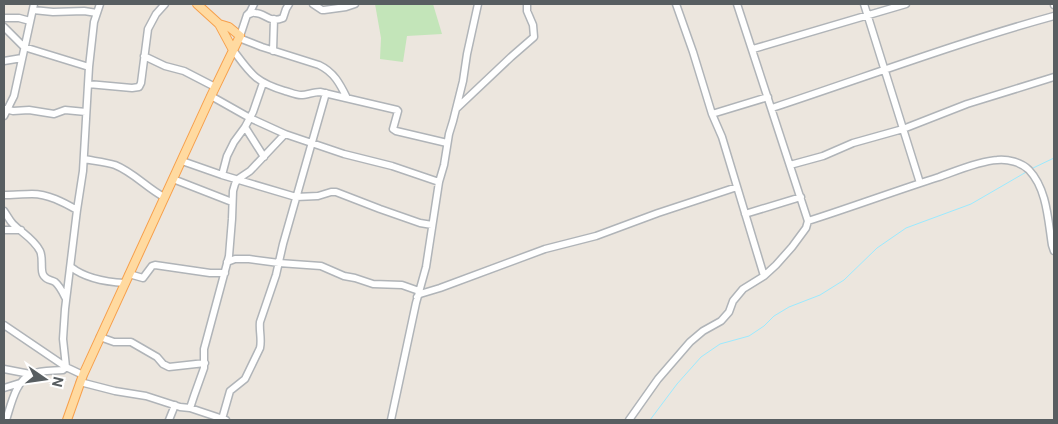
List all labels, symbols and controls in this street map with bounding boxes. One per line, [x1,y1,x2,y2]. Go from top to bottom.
north arrow [20,354,70,404]
text: N [49,375,67,389]

